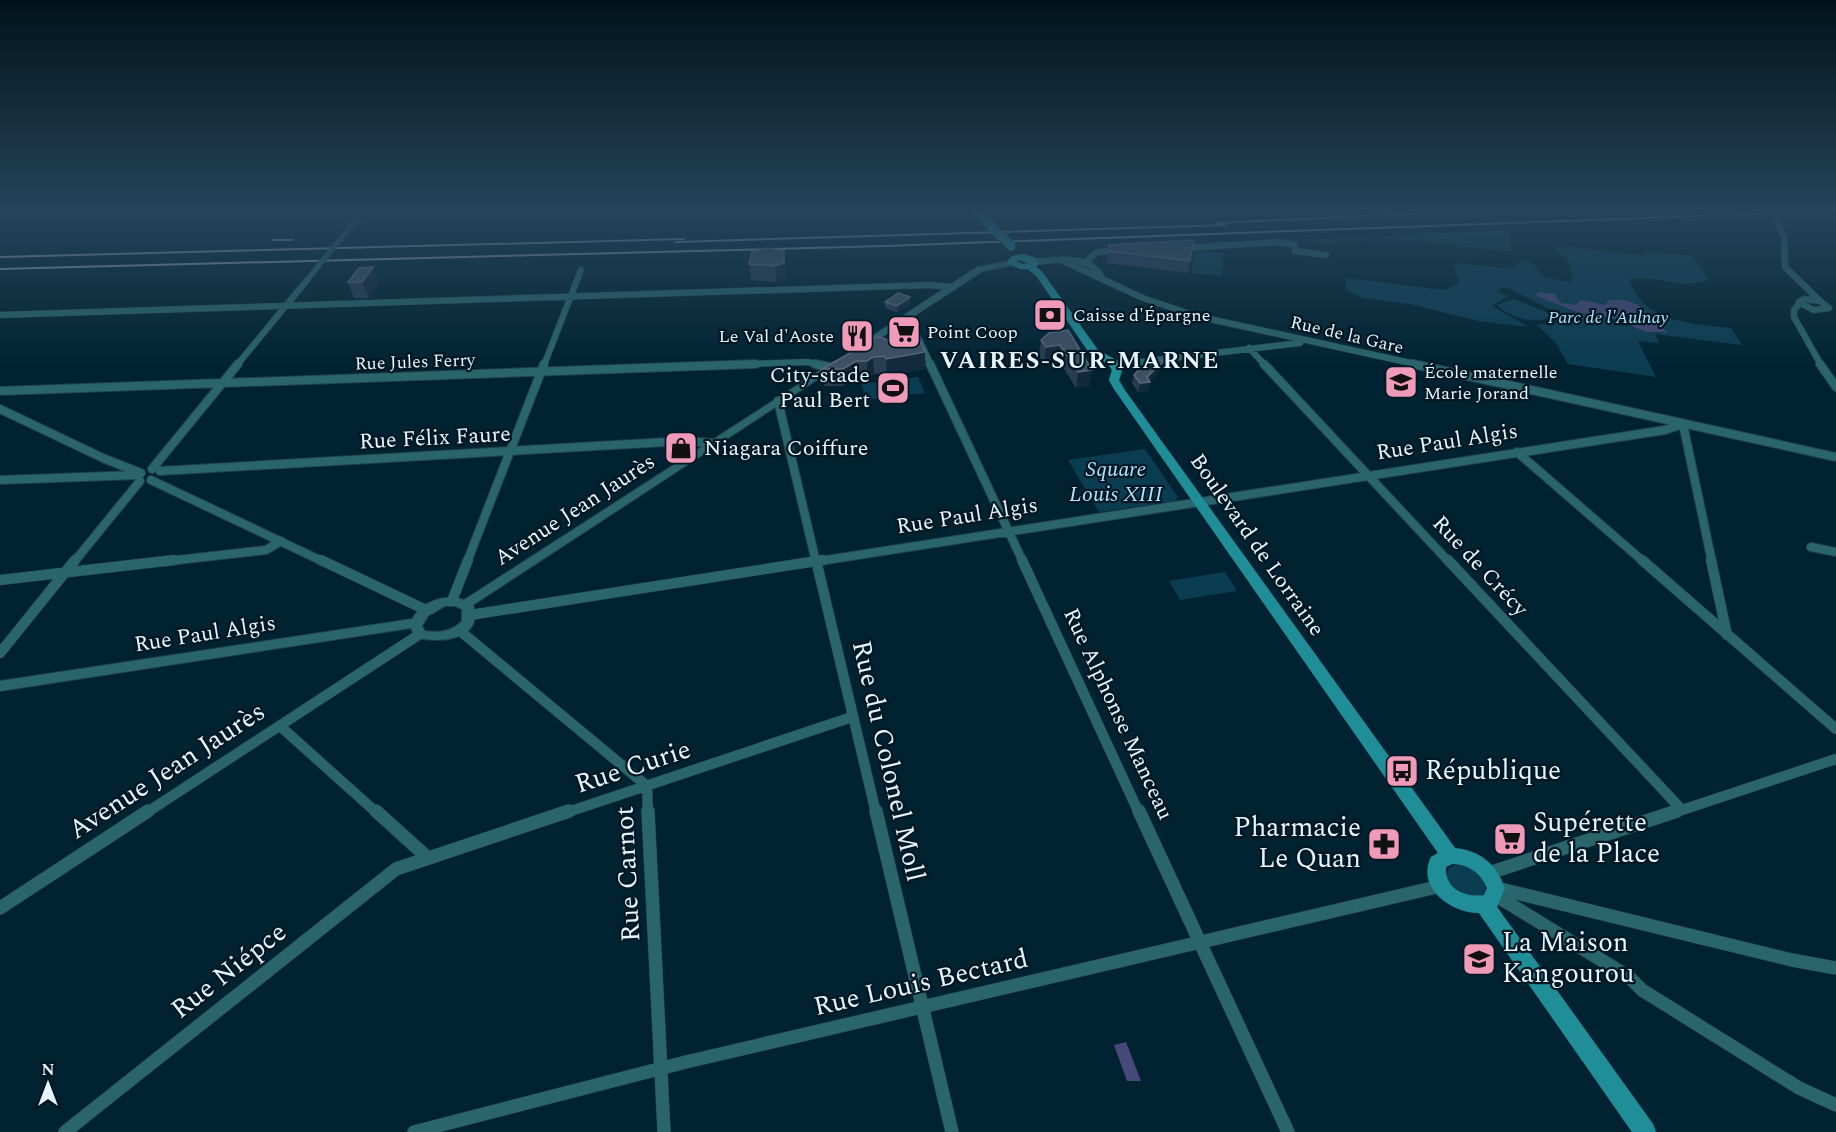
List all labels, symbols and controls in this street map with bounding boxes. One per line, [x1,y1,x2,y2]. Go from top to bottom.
bank icon: Caisse d'Épargne [1032,297,1068,333]
place label: Caisse d'Épargne [1073,302,1210,329]
park label: Parc de l'Aulnay [1548,304,1668,331]
street label: Rue de la Gare [1288,309,1406,361]
supermarket icon: Point Coop [886,314,922,350]
restaurant icon: Le Val d'Aoste [839,318,875,354]
place label: Point Coop [927,319,1018,346]
place label: Le Val d'Aoste [718,323,834,350]
district label: VAIRES-SUR-MARNE [940,343,1220,379]
street label: Rue Jules Ferry [354,346,477,378]
place label: City-stade Paul Bert [770,359,870,417]
place label: École maternelle Marie Jorand [1424,359,1558,407]
school or university icon: École maternelle Marie Jorand [1383,364,1419,400]
sports icon: City-stade Paul Bert [875,370,911,406]
street label: Rue Paul Algis [1374,415,1520,469]
street label: Rue Félix Faure [358,418,512,458]
shop icon: Niagara Coiffure [663,430,699,466]
place label: Niagara Coiffure [704,432,868,465]
street label: Avenue Jean Jaurès [488,446,662,574]
street label: Boulevard de Lorraine [1181,447,1333,643]
park label: Square Louis XIII [1069,453,1163,511]
street label: Rue Paul Algis [894,489,1040,543]
street label: Rue de Crécy [1424,508,1537,625]
street label: Rue Alphonse Manceau [1054,603,1182,825]
street label: Rue Paul Algis [132,607,278,661]
street label: Rue du Colonel Moll [840,636,936,886]
street label: Avenue Jean Jaurès [60,691,274,851]
street label: Rue Curie [570,729,696,805]
place label: République [1425,750,1561,792]
bus stop icon: République [1384,753,1420,789]
place label: Supérette de la Place [1533,802,1660,875]
street label: Rue Carnot [603,805,653,943]
place label: Pharmacie Le Quan [1234,807,1361,880]
supermarket icon: Supérette de la Place [1492,821,1528,857]
pharmacy icon: Pharmacie Le Quan [1366,826,1402,862]
street label: Rue Niépce [162,912,296,1030]
place label: La Maison Kangourou [1502,922,1634,995]
street label: Rue Louis Bectard [810,938,1032,1028]
school or university icon: La Maison Kangourou [1461,941,1497,977]
north arrow [18,1054,78,1114]
text: N [41,1058,55,1082]

